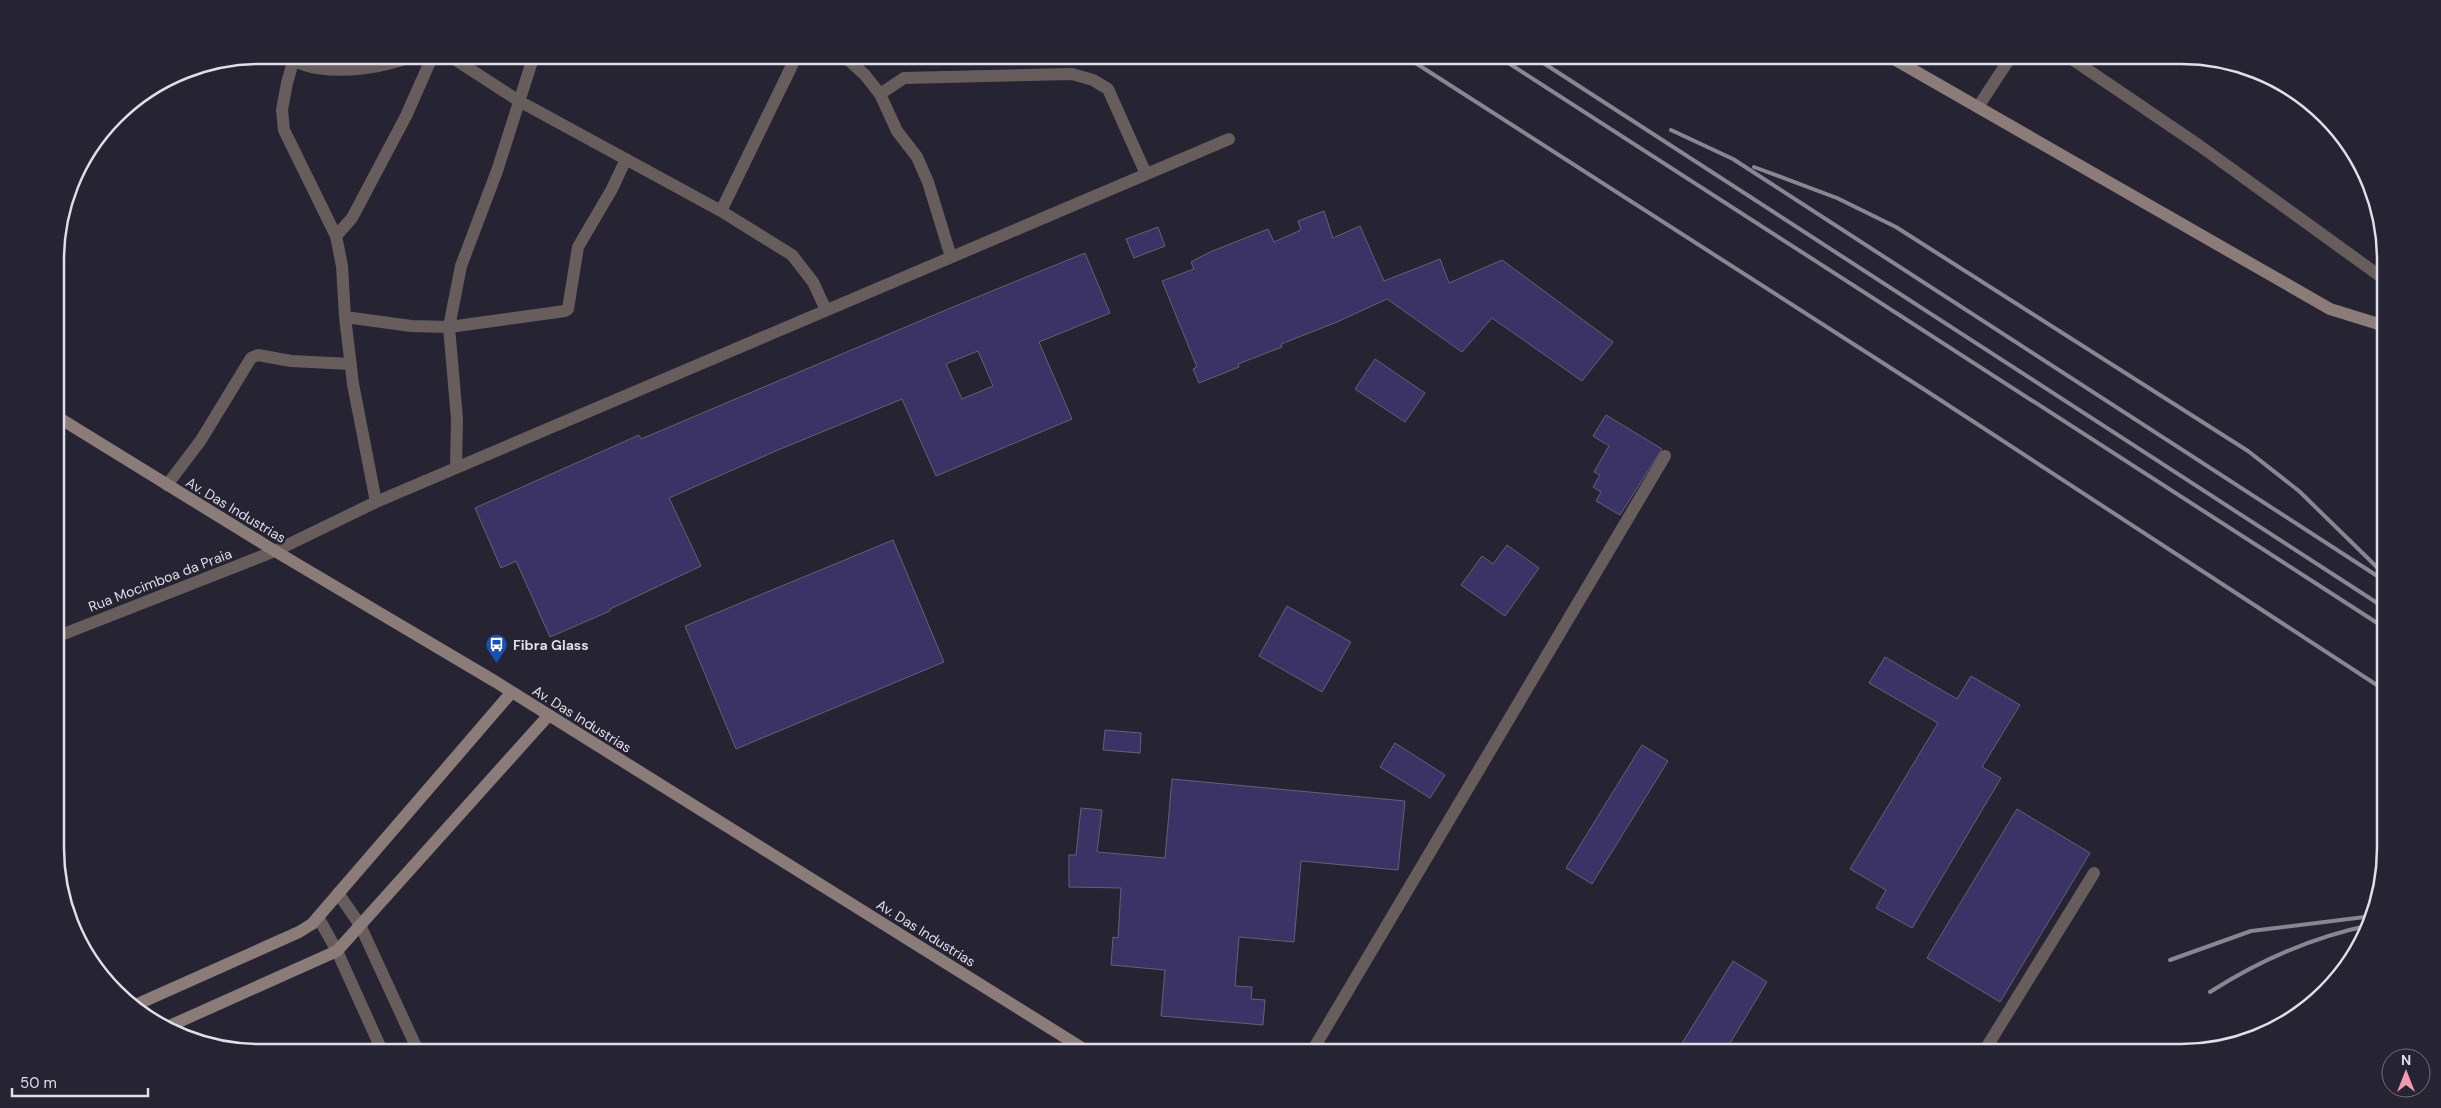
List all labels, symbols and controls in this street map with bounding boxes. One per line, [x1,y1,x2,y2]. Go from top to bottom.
street label: Av. Das Industrias [183,473,289,547]
street label: Rua Mocimboa da Praia [86,544,234,616]
bus stop icon: Fibra Glass [485,633,509,664]
place label: Fibra Glass [513,636,589,654]
street label: Av. Das Industrias [529,681,635,757]
street label: Av. Das Industrias [873,895,979,971]
north arrow [2381,1048,2431,1098]
text: N [2401,1051,2411,1069]
scale bar [12,1066,149,1098]
text: 50 m [20,1073,57,1093]

